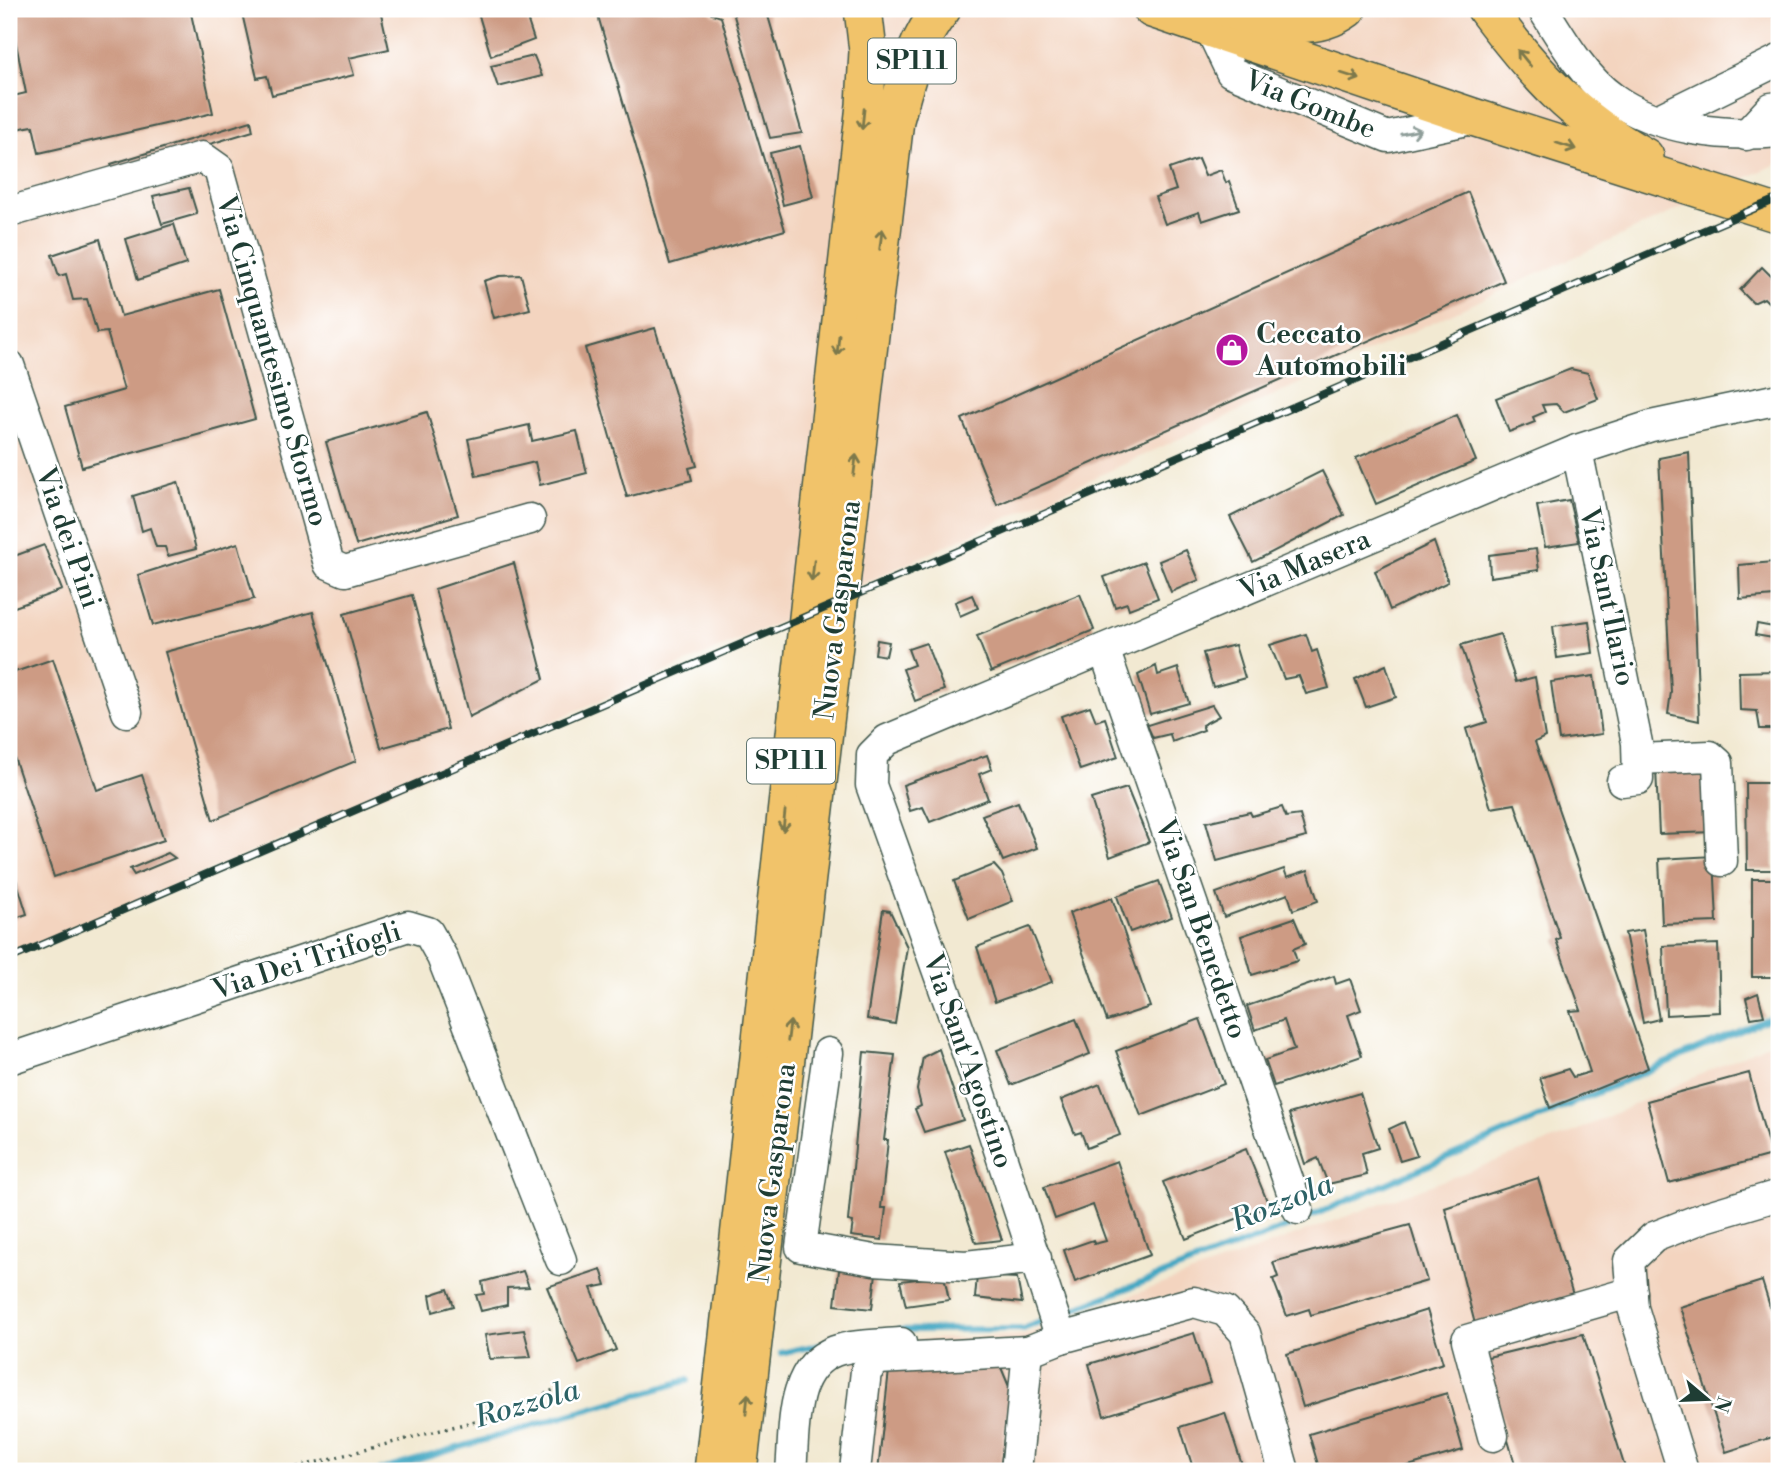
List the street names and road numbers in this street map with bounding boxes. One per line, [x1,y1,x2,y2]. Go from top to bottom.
road number: SP111 [868,38,956,83]
street label: Via Gombe [1238,62,1381,147]
street label: Via Cinquantesimo Stormo [208,191,336,530]
street label: Via dei Pini [27,462,108,613]
street label: Nuova Gasparona [807,497,869,722]
street label: Via Sant'Ilario [1571,504,1643,689]
street label: Via Masera [1233,521,1377,609]
road number: SP111 [747,738,835,783]
street label: Via San Benedetto [1147,814,1255,1044]
street label: Via Dei Trifogli [207,914,406,1008]
street label: Via Sant'Agostino [914,948,1021,1173]
street label: Nuova Gasparona [742,1060,804,1285]

